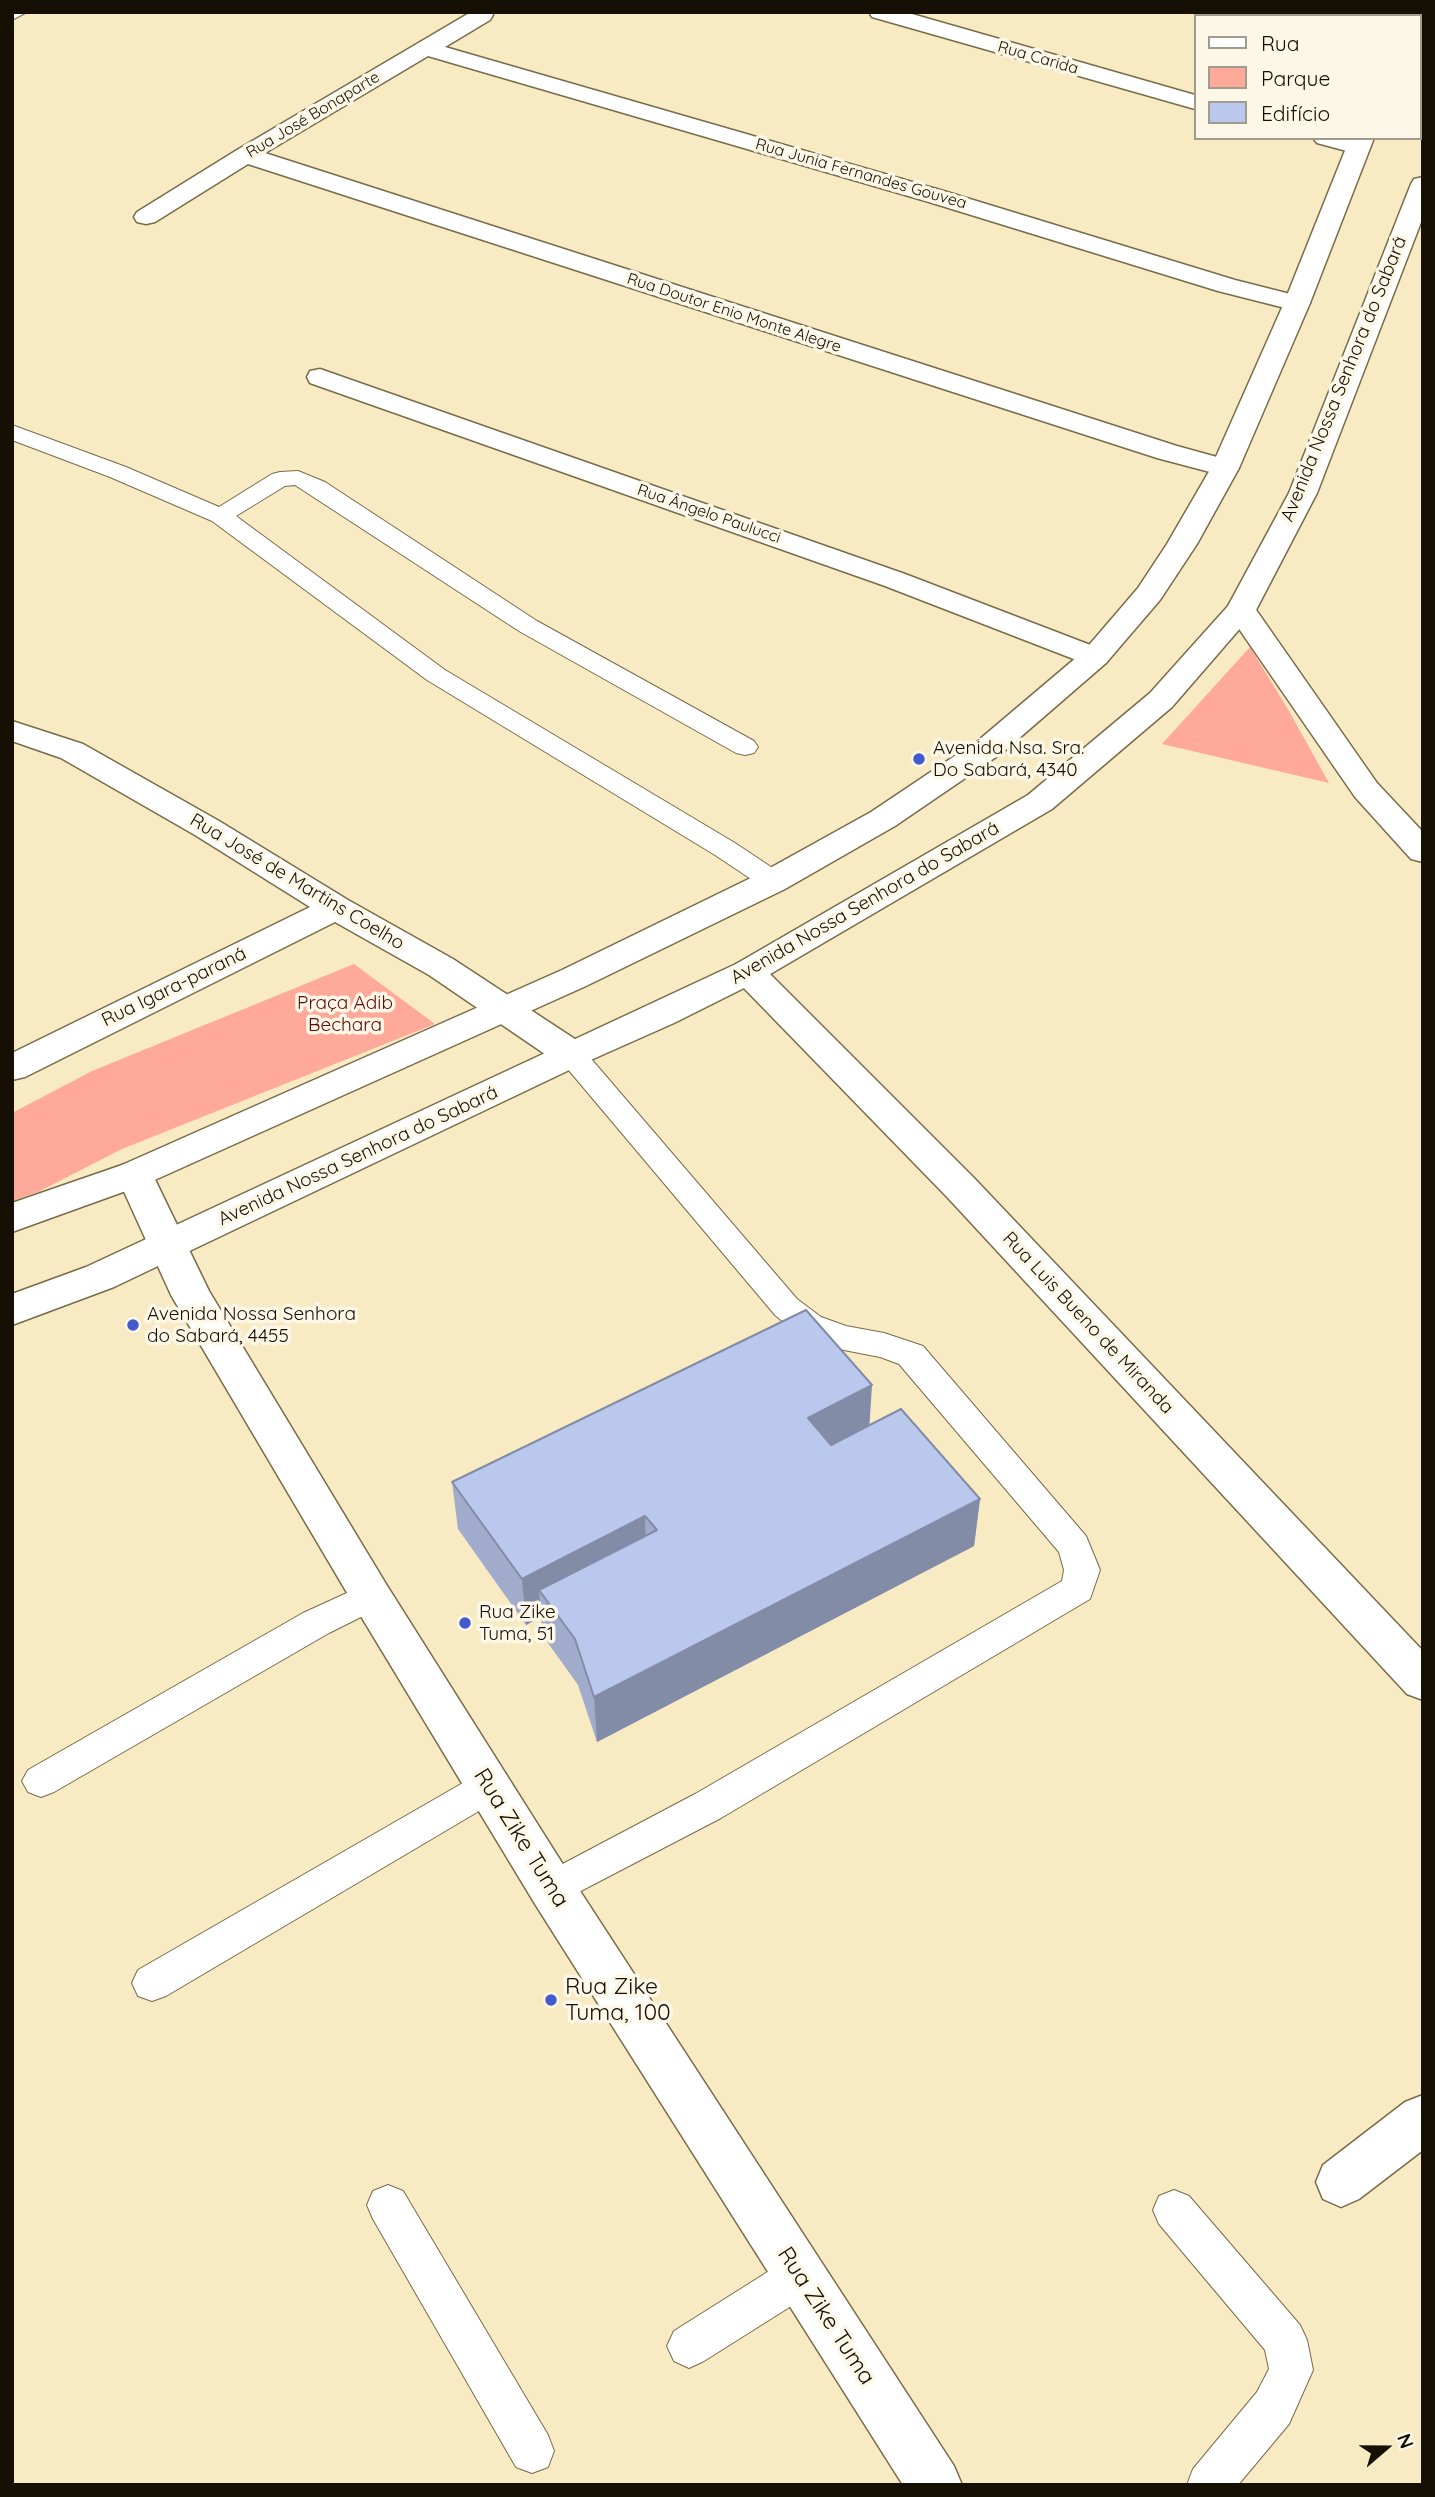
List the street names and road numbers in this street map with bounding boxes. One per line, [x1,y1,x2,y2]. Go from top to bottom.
street label: Rua Carida [996,37,1080,79]
street label: Rua José Bonaparte [243,68,383,162]
street label: Rua Junia Fernandes Gouvea [753,135,969,213]
street label: Avenida Nossa Senhora do Sabará [1276,233,1412,525]
street label: Rua Doutor Enio Monte Alegre [625,269,843,357]
street label: Rua Ângelo Paulucci [635,480,783,548]
street label: Rua José de Martins Coelho [186,809,408,955]
street label: Avenida Nossa Senhora do Sabará [727,817,1003,989]
street label: Rua Igara-paraná [98,942,250,1032]
street label: Avenida Nossa Senhora do Sabará [214,1081,502,1231]
street label: Rua Luis Bueno de Miranda [998,1227,1178,1419]
street label: Rua Zike Tuma [467,1764,575,1912]
street label: Rua Zike Tuma [771,2242,881,2390]

